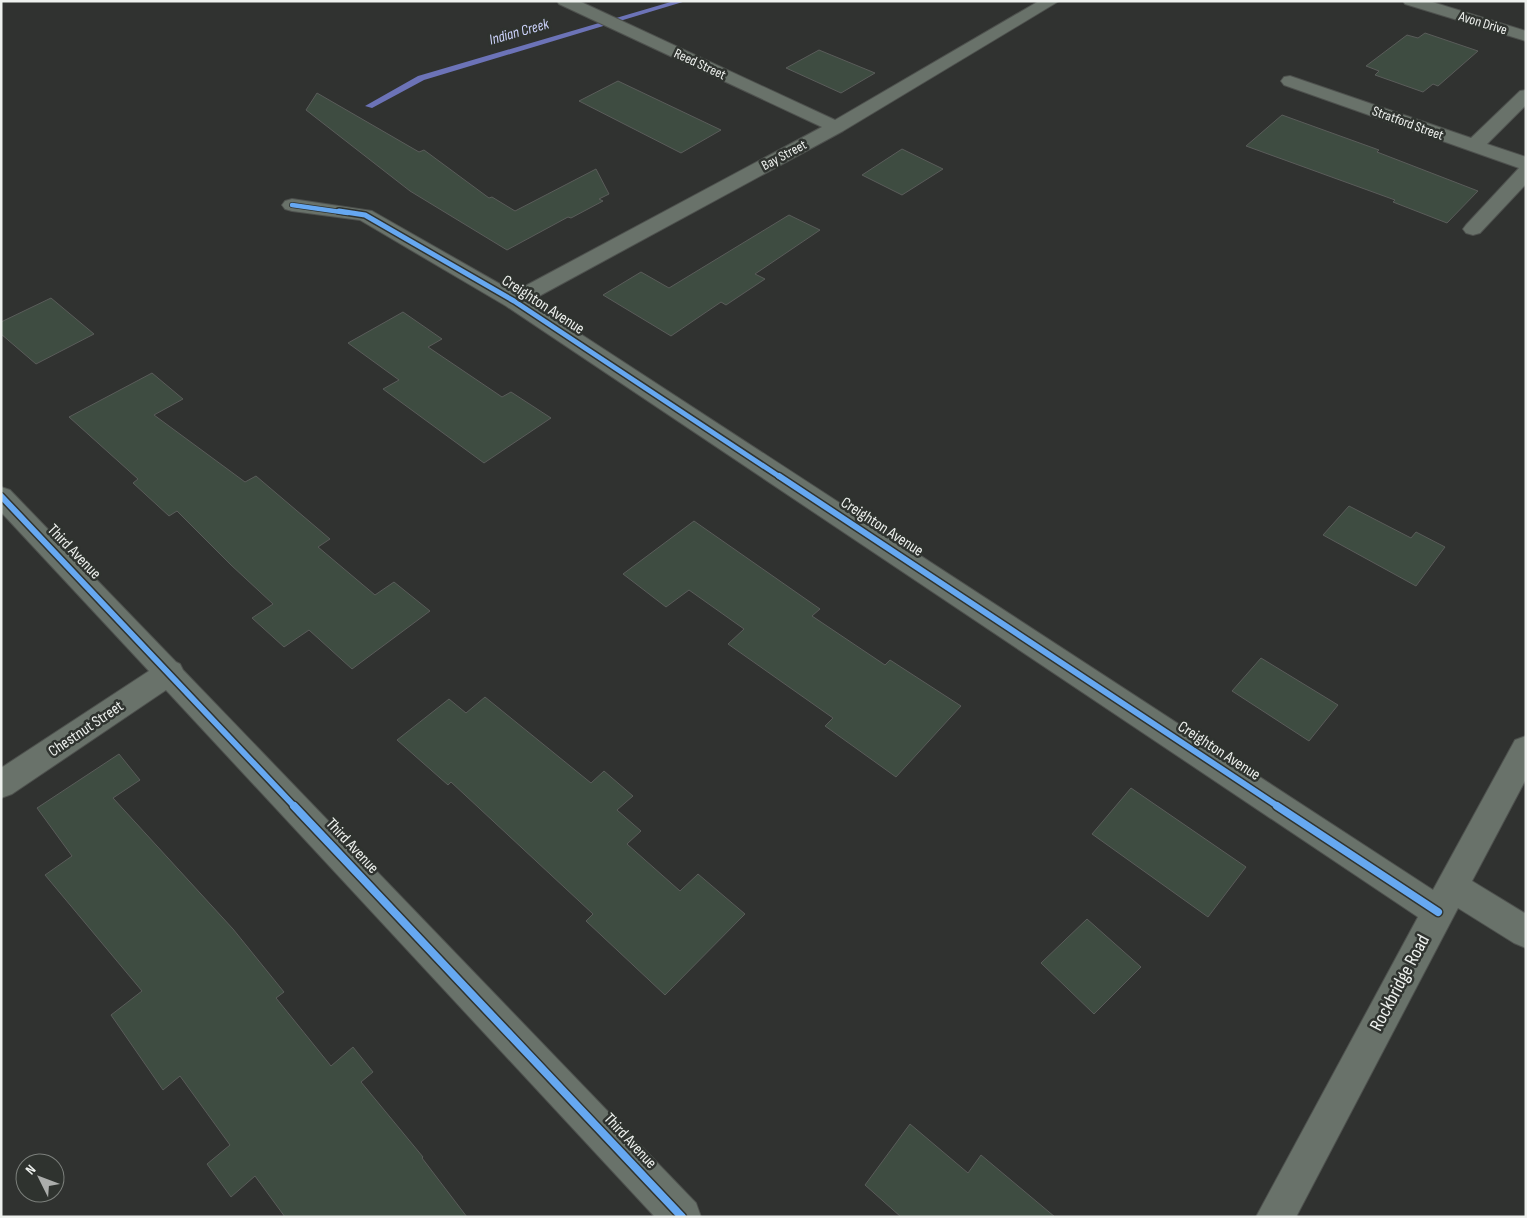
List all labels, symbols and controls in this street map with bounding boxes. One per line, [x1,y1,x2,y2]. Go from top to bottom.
street label: Avon Drive [1456,7,1509,38]
water label: Indian Creek [487,14,551,50]
street label: Reed Street [671,45,729,83]
street label: Stratford Street [1370,102,1446,144]
street label: Bay Street [758,136,810,174]
street label: Creighton Avenue [498,271,588,339]
street label: Creighton Avenue [837,493,927,561]
street label: Third Avenue [43,521,105,583]
street label: Chestnut Street [45,697,127,761]
street label: Creighton Avenue [1174,717,1264,785]
street label: Third Avenue [322,814,382,878]
street label: Rockbridge Road [1365,931,1435,1035]
street label: Third Avenue [600,1109,660,1173]
north arrow [15,1153,65,1203]
text: N [22,1161,40,1178]

